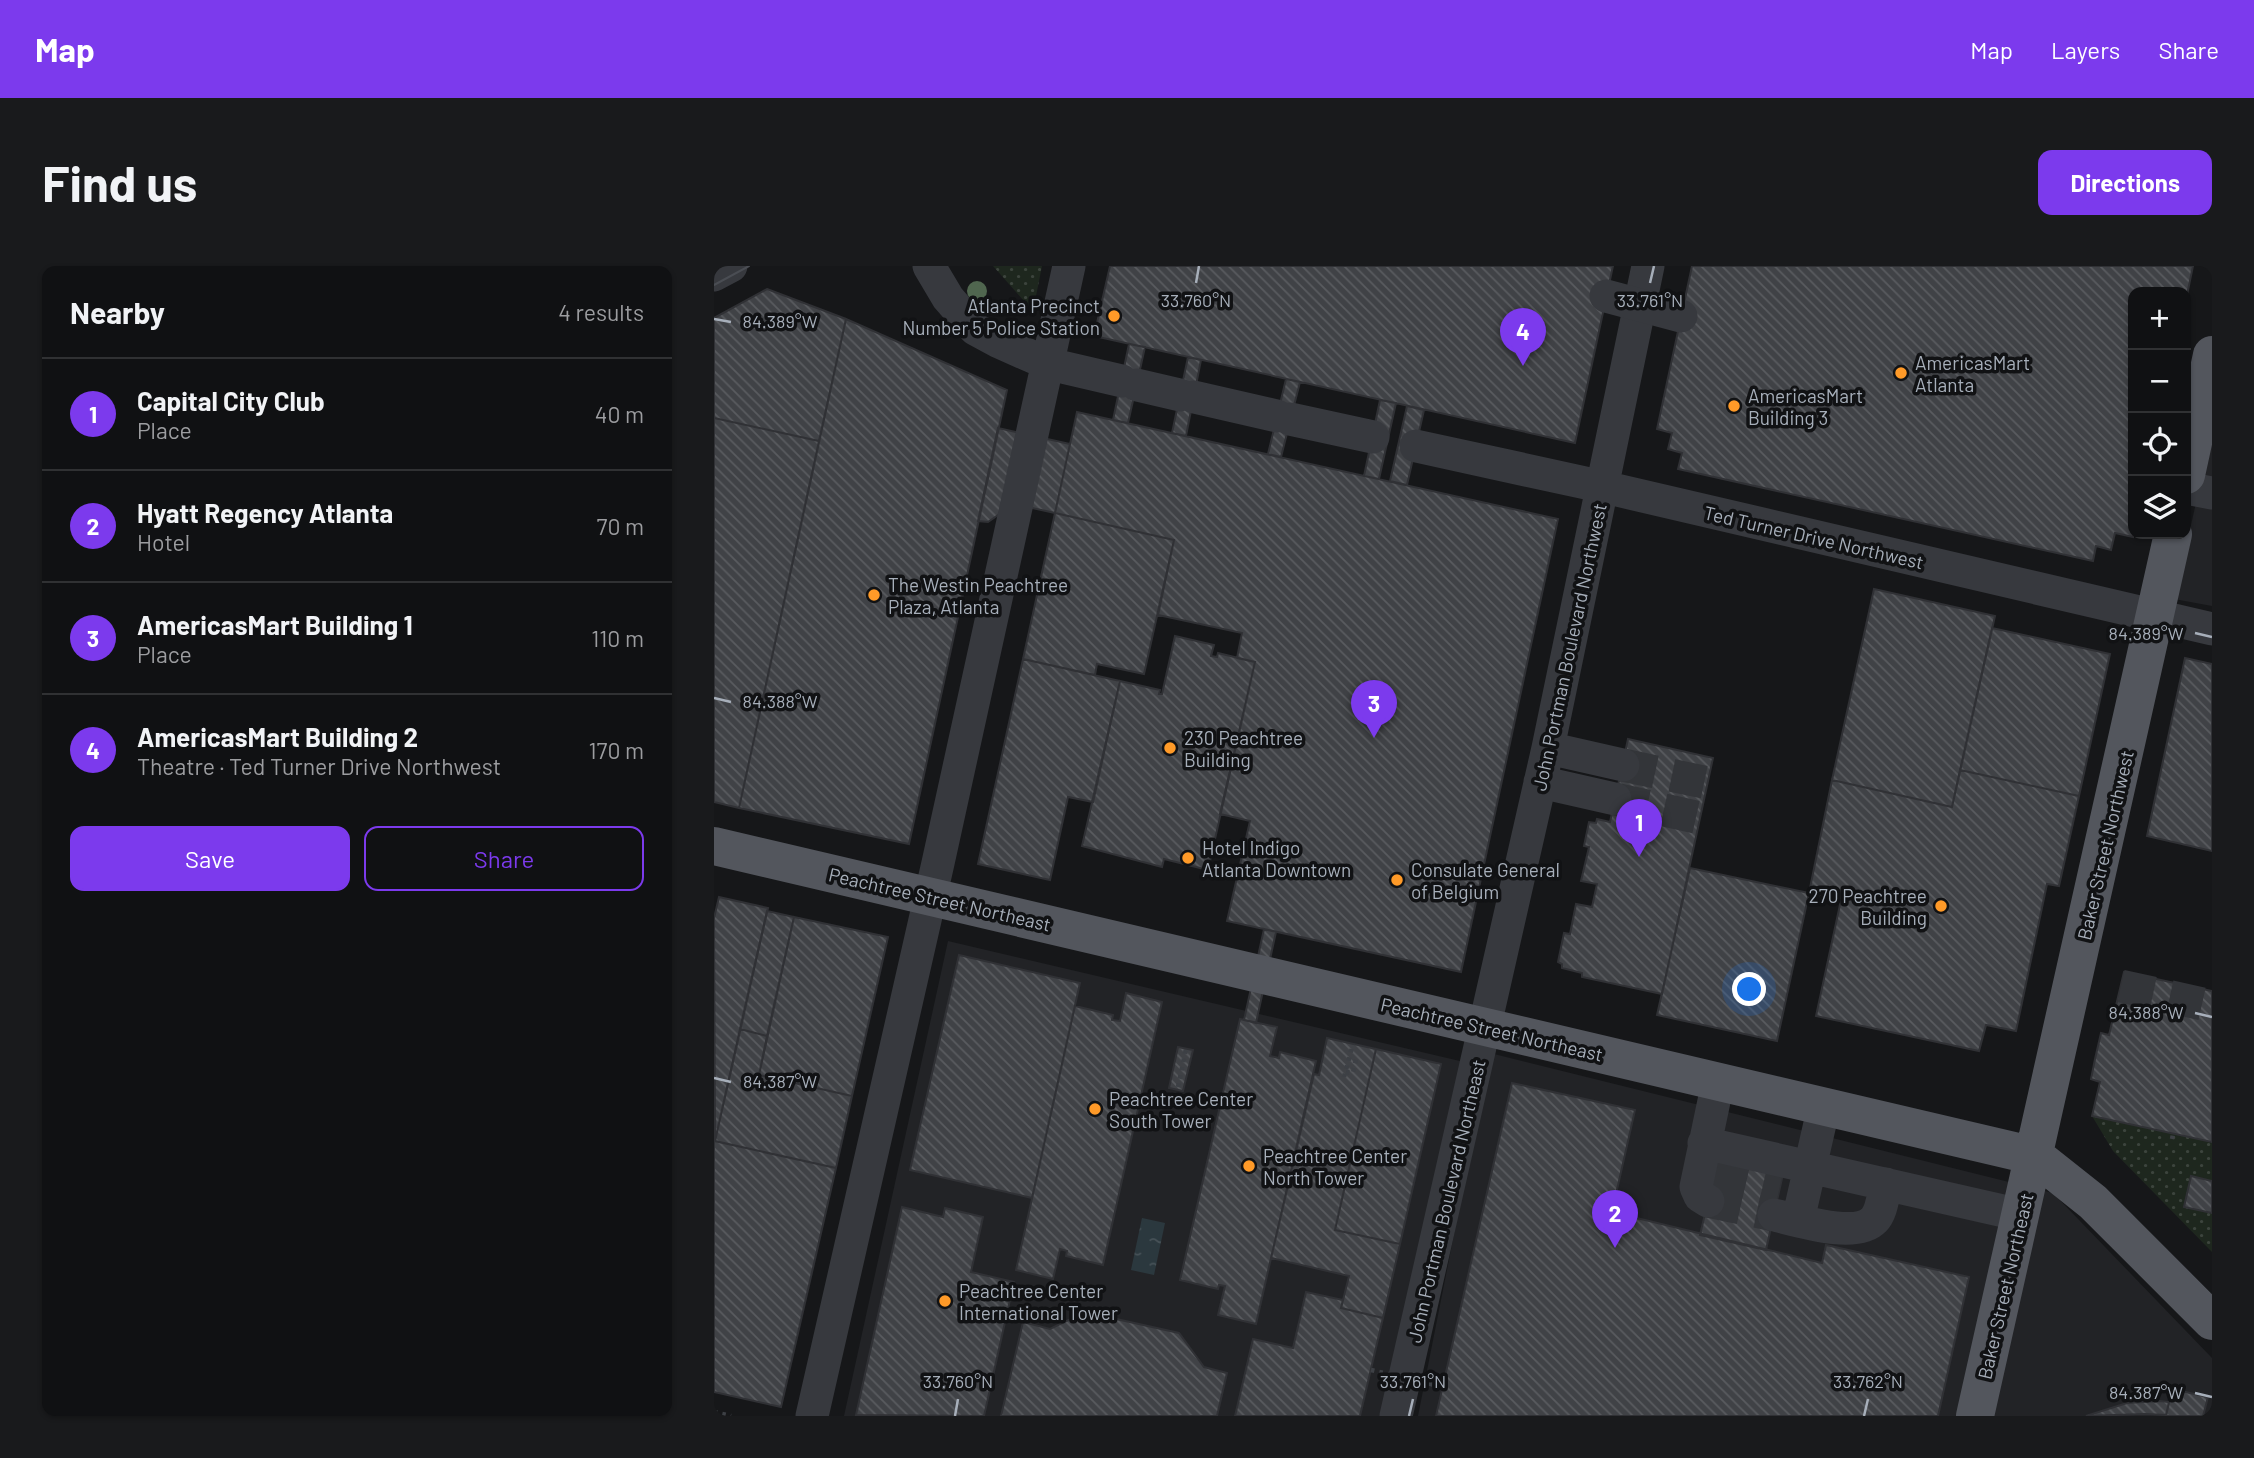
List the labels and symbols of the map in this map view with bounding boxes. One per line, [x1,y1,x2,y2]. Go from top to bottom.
text: 33.760°N [1161,289,1231,311]
text: 33.761°N [1617,289,1683,311]
place label: Atlanta Precinct Number 5 Police Station [902,294,1100,339]
marker: Atlanta Precinct Number 5 Police Station [1106,308,1122,324]
pin: 4 [1500,308,1546,366]
text: 84.389°W [743,310,818,332]
place label: AmericasMart Atlanta [1915,351,2030,396]
marker: AmericasMart Atlanta [1893,365,1909,381]
place label: AmericasMart Building 3 [1748,384,1863,429]
marker: AmericasMart Building 3 [1726,398,1742,414]
street label: John Portman Boulevard Northwest [1527,501,1611,793]
street label: Ted Turner Drive Northwest [1702,501,1926,573]
place label: The Westin Peachtree Plaza, Atlanta [888,573,1068,618]
marker: The Westin Peachtree Plaza, Atlanta [866,587,882,603]
text: 84.389°W [2109,622,2184,644]
pin: 3 [1351,680,1397,738]
text: 84.388°W [743,690,818,712]
place label: 230 Peachtree Building [1184,726,1303,771]
marker: 230 Peachtree Building [1162,740,1178,756]
street label: Baker Street Northwest [2072,748,2138,942]
pin: 1 [1616,799,1662,857]
place label: Hotel Indigo Atlanta Downtown [1202,836,1351,881]
marker: Hotel Indigo Atlanta Downtown [1180,850,1196,866]
place label: Consulate General of Belgium [1411,858,1560,903]
street label: Peachtree Street Northeast [827,862,1053,936]
marker: Consulate General of Belgium [1389,872,1405,888]
place label: 270 Peachtree Building [1809,884,1927,929]
marker: 270 Peachtree Building [1933,898,1949,914]
your location [1732,972,1766,1006]
street label: Peachtree Street Northeast [1379,992,1605,1066]
text: 84.388°W [2109,1001,2184,1023]
street label: John Portman Boulevard Northeast [1402,1057,1490,1345]
text: 84.387°W [743,1070,817,1092]
place label: Peachtree Center South Tower [1109,1087,1253,1132]
marker: Peachtree Center South Tower [1087,1101,1103,1117]
place label: Peachtree Center North Tower [1263,1144,1407,1189]
marker: Peachtree Center North Tower [1241,1158,1257,1174]
pin: 2 [1592,1190,1638,1248]
street label: Baker Street Northeast [1972,1191,2038,1381]
place label: Peachtree Center International Tower [959,1279,1118,1324]
marker: Peachtree Center International Tower [937,1293,953,1309]
text: 33.760°N [923,1370,993,1392]
text: 33.761°N [1380,1370,1446,1392]
text: 33.762°N [1833,1370,1903,1392]
text: 84.387°W [2109,1381,2183,1403]

